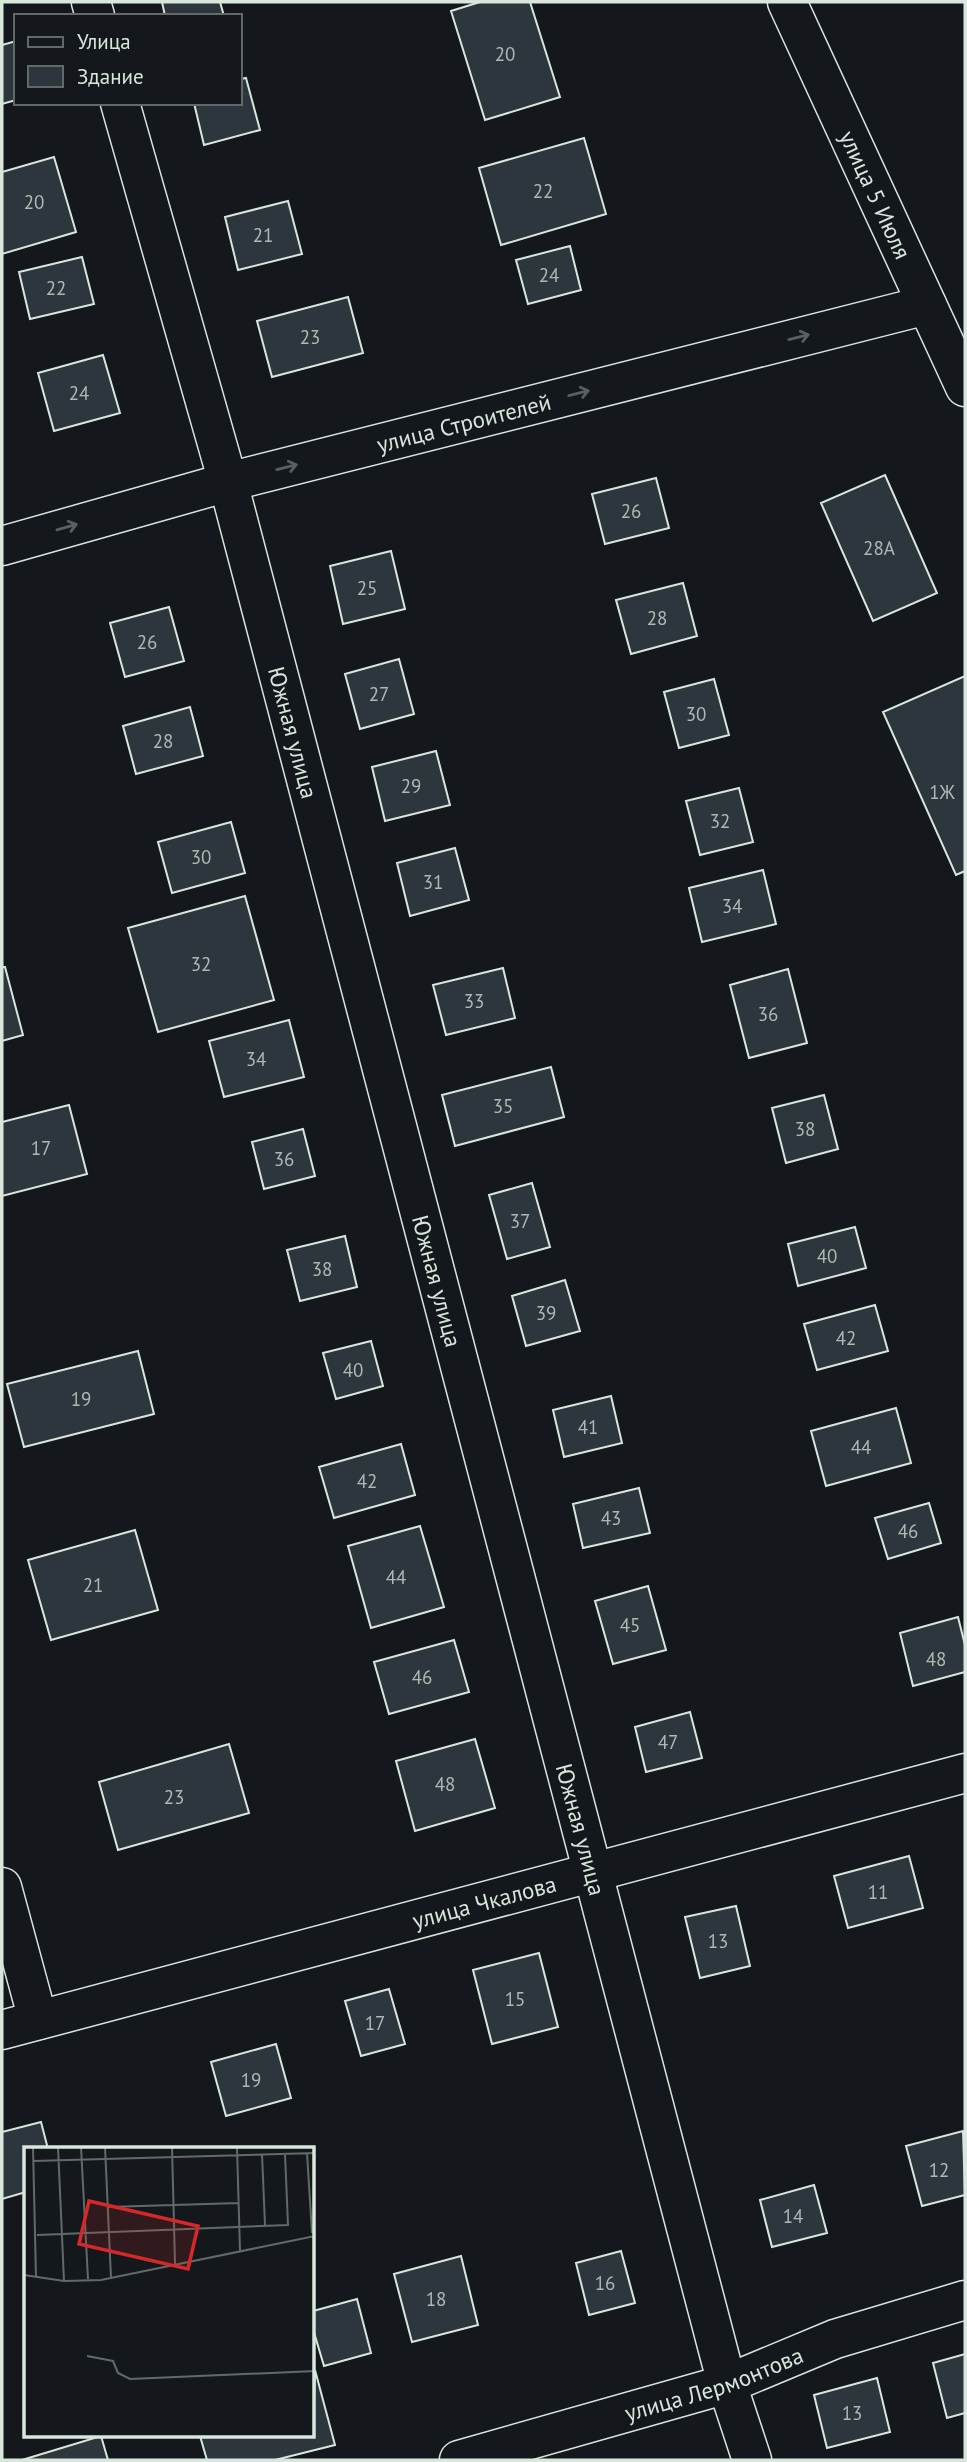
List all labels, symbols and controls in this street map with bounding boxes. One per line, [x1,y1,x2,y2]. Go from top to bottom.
legend [14,14,242,105]
text: Улица [77,28,131,55]
house number: 20 [495,42,515,66]
text: Здание [77,63,144,90]
street label: улица 5 Июля [834,126,918,263]
house number: 22 [533,179,553,203]
house number: 20 [24,190,44,214]
house number: 21 [253,223,273,247]
house number: 24 [539,263,559,287]
house number: 22 [46,276,66,300]
house number: 23 [300,325,320,349]
one-way arrow [787,330,810,343]
house number: 24 [69,381,89,405]
street label: улица Строителей [373,386,554,458]
one-way arrow [567,386,590,399]
one-way arrow [275,460,298,473]
house number: 26 [621,499,641,523]
one-way arrow [56,520,78,533]
house number: 28А [863,536,895,560]
house number: 25 [357,576,377,600]
house number: 28 [647,606,667,630]
house number: 26 [137,630,157,654]
street label: Южная улица [263,663,325,802]
house number: 27 [369,682,389,706]
house number: 30 [686,702,706,726]
house number: 28 [153,729,173,753]
house number: 29 [401,774,421,798]
house number: 1Ж [929,780,956,804]
house number: 32 [710,809,730,833]
house number: 30 [191,845,211,869]
house number: 31 [423,870,443,894]
house number: 34 [722,894,742,918]
house number: 32 [191,952,211,976]
house number: 33 [464,989,484,1013]
house number: 36 [758,1002,778,1026]
house number: 34 [246,1047,266,1071]
house number: 35 [493,1094,513,1118]
house number: 38 [795,1117,815,1141]
house number: 17 [31,1136,51,1160]
house number: 36 [274,1147,294,1171]
house number: 37 [510,1209,530,1233]
street label: Южная улица [406,1212,469,1350]
house number: 40 [817,1244,837,1268]
house number: 38 [312,1257,332,1281]
house number: 39 [536,1301,556,1325]
house number: 42 [836,1326,856,1350]
house number: 40 [343,1358,363,1382]
house number: 19 [71,1387,91,1411]
house number: 41 [578,1415,598,1439]
house number: 44 [851,1435,871,1459]
house number: 42 [357,1469,377,1493]
house number: 43 [601,1506,621,1530]
house number: 46 [898,1519,918,1543]
house number: 44 [386,1565,406,1589]
house number: 21 [83,1573,103,1597]
house number: 45 [620,1613,640,1637]
house number: 48 [926,1647,946,1671]
house number: 46 [412,1665,432,1689]
house number: 47 [658,1730,678,1754]
street label: Южная улица [550,1760,613,1898]
house number: 48 [435,1772,455,1796]
house number: 23 [164,1785,184,1809]
street label: улица Чкалова [409,1868,559,1934]
house number: 11 [868,1880,888,1904]
house number: 13 [708,1929,728,1953]
house number: 15 [505,1987,525,2011]
house number: 17 [365,2011,385,2035]
house number: 19 [241,2068,261,2092]
inset map [24,2147,315,2438]
house number: 12 [929,2158,949,2182]
house number: 14 [783,2204,803,2228]
house number: 16 [595,2271,615,2295]
house number: 18 [426,2287,446,2311]
street label: улица Лермонтова [621,2340,807,2427]
house number: 13 [842,2401,862,2425]

